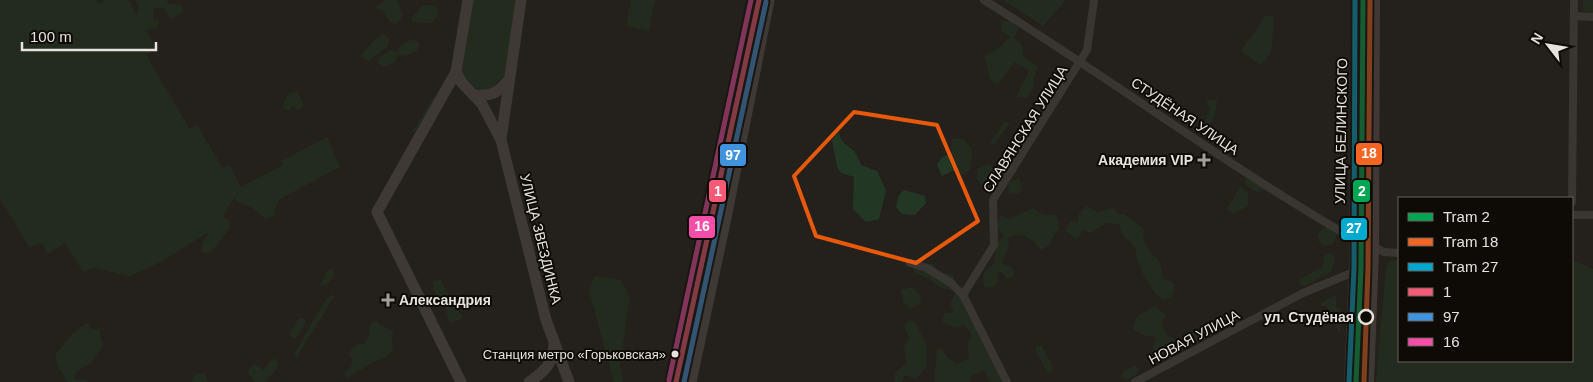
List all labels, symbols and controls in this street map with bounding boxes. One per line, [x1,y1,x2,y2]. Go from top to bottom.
scale bar [22,20,156,52]
north arrow [1523,20,1573,70]
text: 100 m [30,28,72,45]
text: N [1527,30,1546,47]
street label: УЛИЦА БЕЛИНСКОГО [1332,58,1350,204]
street label: СЛАВЯНСКАЯ УЛИЦА [979,62,1071,195]
street label: СТУДЁНАЯ УЛИЦА [1128,74,1242,158]
line badge: 18 [1355,142,1383,166]
line badge: 97 [719,143,747,167]
text: 18 [1361,145,1377,161]
text: 97 [725,147,741,163]
place label: Академия VIP [1098,152,1193,168]
marker: Академия VIP [1197,153,1211,167]
street label: УЛИЦА ЗВЕЗДИНКА [517,172,565,306]
line badge: 1 [708,179,727,203]
line badge: 2 [1352,179,1371,203]
text: 1 [714,183,722,199]
text: 2 [1358,183,1366,199]
legend [1398,197,1573,362]
text: Tram 2 [1443,208,1490,225]
line badge: 16 [688,215,716,239]
line badge: 27 [1340,217,1368,241]
text: 16 [694,218,710,234]
text: 27 [1346,220,1362,236]
text: Tram 18 [1443,233,1498,250]
text: Tram 27 [1443,258,1498,275]
text: 1 [1443,283,1451,300]
place label: Александрия [399,292,491,308]
marker: Александрия [381,293,395,307]
street label: НОВАЯ УЛИЦА [1146,306,1243,368]
text: 97 [1443,308,1460,325]
place label: ул. Студёная [1264,309,1354,325]
marker: ул. Студёная [1358,309,1374,325]
text: 16 [1443,333,1460,350]
place label: Станция метро «Горьковская» [483,347,666,362]
marker: Станция метро «Горьковская» [670,349,680,359]

